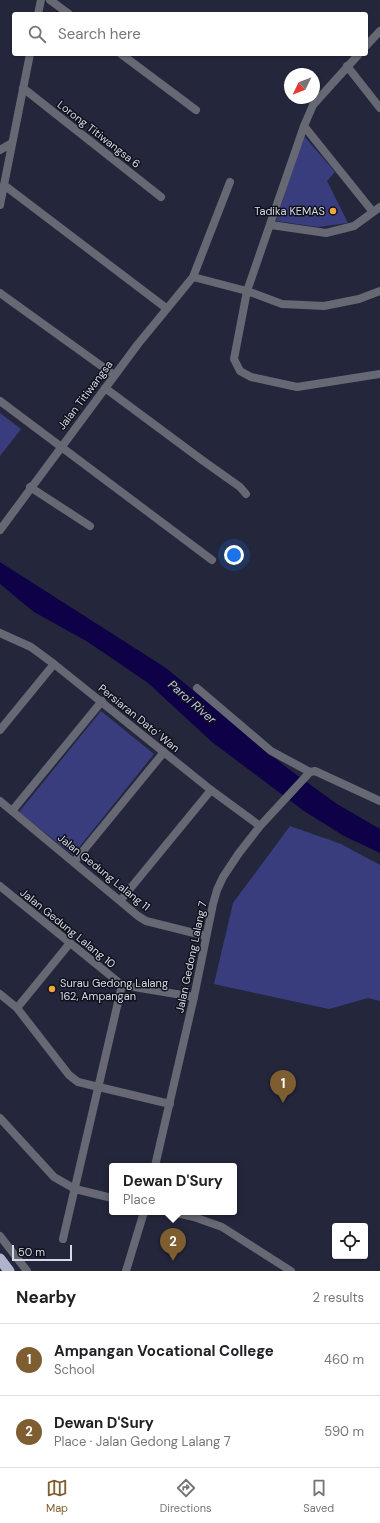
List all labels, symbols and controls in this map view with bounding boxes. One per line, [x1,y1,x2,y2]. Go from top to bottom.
search box [12,12,368,56]
icon: search [26,23,48,45]
text: Search here [58,24,141,44]
north arrow [284,68,320,104]
street label: Lorong Titiwangsa 6 [55,97,143,171]
place label: Tadika KEMAS [254,204,325,218]
marker: Tadika KEMAS [328,206,338,216]
street label: Jalan Titiwangsa [54,358,116,432]
your location [224,545,244,565]
water label: Paroi River [165,677,220,728]
street label: Persiaran Dato' Wan [96,681,182,755]
street label: Jalan Gedung Lalang 11 [55,830,153,914]
street label: Jalan Gedung Lalang 10 [17,885,119,971]
street label: Jalan Gedong Lalang 7 [172,900,210,1014]
place label: Surau Gedong Lalang 162, Ampangan [60,976,168,1003]
marker: Surau Gedong Lalang 162, Ampangan [47,984,57,994]
pin: 1 [270,1070,296,1103]
popup [109,1163,237,1215]
text: Dewan D'Sury [123,1171,223,1191]
text: Place [123,1191,155,1208]
map controls [332,1223,368,1259]
button: locate [332,1223,368,1259]
pin: 2 [160,1228,186,1261]
scale bar [12,1243,72,1262]
text: 50 m [18,1245,45,1259]
text: Nearby [16,1286,76,1308]
text: 2 results [313,1289,364,1306]
text: Ampangan Vocational College [54,1341,274,1361]
text: 1 [27,1351,31,1368]
text: 460 m [324,1351,364,1368]
text: School [54,1361,95,1378]
text: Dewan D'Sury [54,1413,154,1433]
text: 2 [25,1423,33,1440]
text: 590 m [324,1423,364,1440]
text: Place · Jalan Gedong Lalang 7 [54,1433,231,1450]
tab: Map [46,1477,68,1515]
tab: Directions [160,1477,212,1515]
tab: Saved [303,1477,334,1515]

